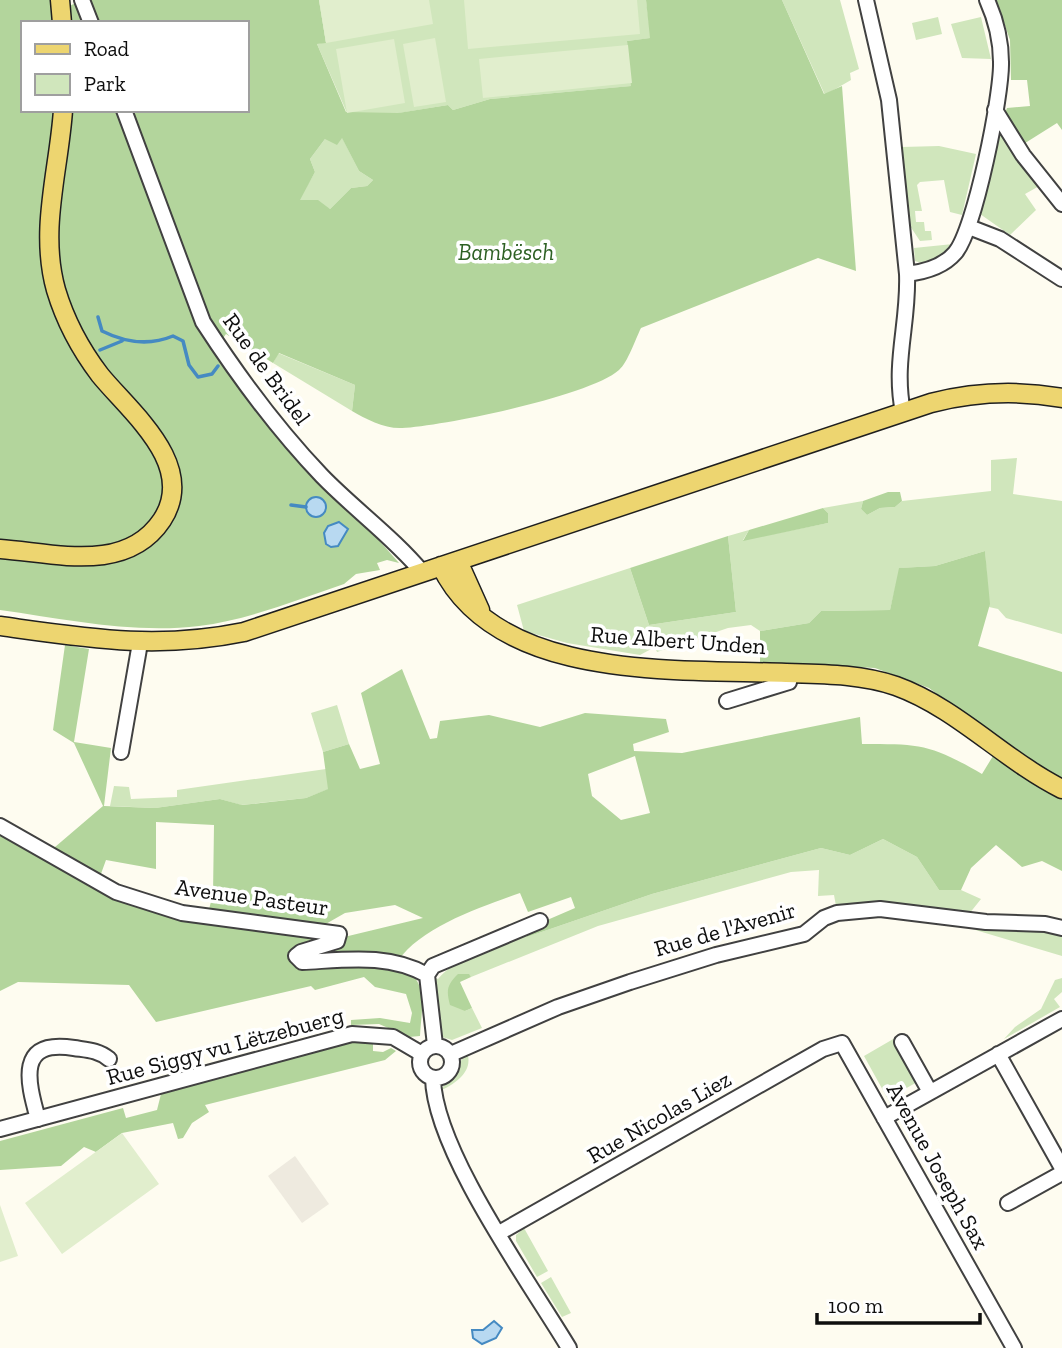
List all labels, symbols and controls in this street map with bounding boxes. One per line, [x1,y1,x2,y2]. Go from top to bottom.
legend [21,21,248,112]
text: Road [84,36,130,61]
text: Park [84,71,126,96]
park label: Bambësch [458,238,554,266]
street label: Rue de Bridel [217,308,317,430]
street label: Rue Albert Unden [589,620,767,660]
street label: Avenue Pasteur [174,872,330,922]
street label: Rue de l'Avenir [651,895,799,963]
street label: Rue Siggy vu Lëtzebuerg [103,1001,347,1091]
street label: Rue Nicolas Liez [582,1064,736,1170]
street label: Avenue Joseph Sax [881,1078,995,1254]
scale bar [817,1282,980,1326]
text: 100 m [828,1293,883,1318]

